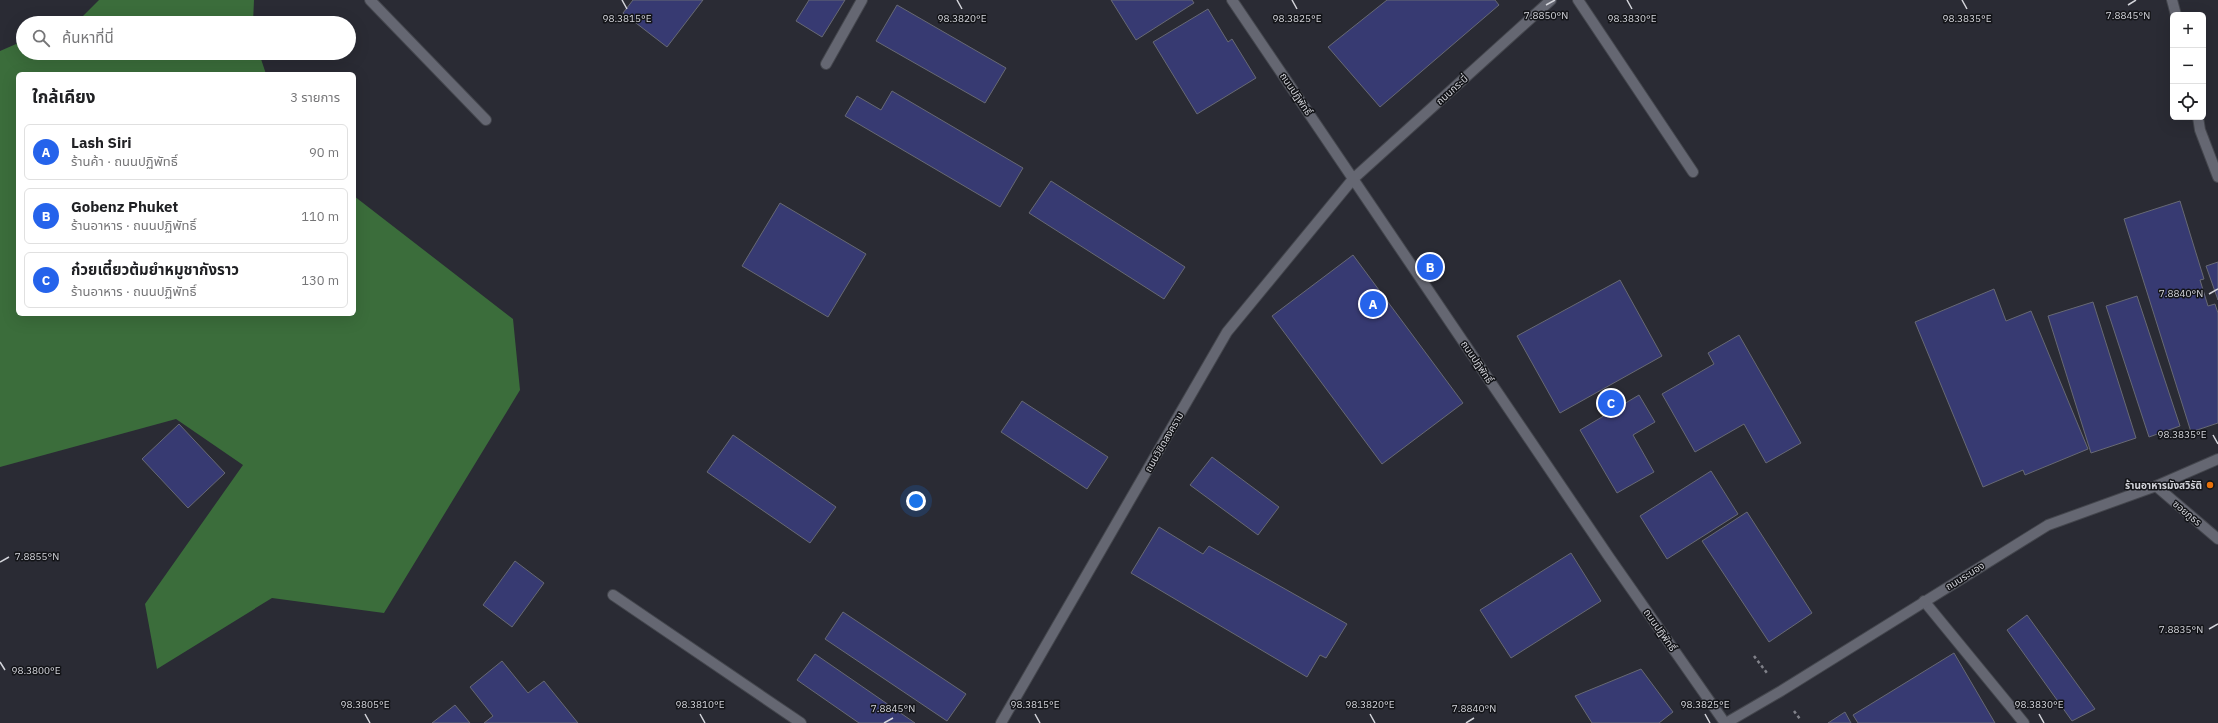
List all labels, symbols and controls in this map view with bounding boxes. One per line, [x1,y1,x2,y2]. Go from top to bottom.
text: 7.8850°N [1524,9,1568,22]
text: 7.8845°N [2106,9,2150,22]
text: 98.3815°E [602,12,652,25]
text: 98.3820°E [937,12,987,25]
text: 98.3825°E [1272,12,1322,25]
text: 98.3830°E [1607,12,1657,25]
text: 98.3835°E [1942,12,1992,25]
map controls [2170,12,2206,120]
button: + [2170,12,2206,48]
search box [16,16,356,60]
icon: search [30,27,52,49]
text: ค้นหาที่นี่ [62,28,114,47]
button: − [2170,48,2206,84]
street label: ถนนปฏิพัทธิ์ [1277,70,1315,118]
street label: ถนนกระบี่ [1433,71,1471,108]
button: locate [2170,84,2206,120]
text: ใกล้เคียง [32,86,95,108]
text: 3 รายการ [290,89,340,106]
text: Lash Siri [71,133,132,152]
text: A [42,144,50,161]
text: 90 m [309,144,339,161]
text: ร้านค้า · ถนนปฏิพัทธิ์ [71,153,178,170]
text: Gobenz Phuket [71,197,178,216]
text: B [42,208,50,225]
text: 110 m [301,208,339,225]
text: ร้านอาหาร · ถนนปฏิพัทธิ์ [71,217,196,234]
pin: B [1417,252,1443,282]
text: ก๋วยเตี๋ยวต้มยำหมูชากังราว [71,260,239,279]
text: C [42,272,50,289]
text: 130 m [301,272,339,289]
text: ร้านอาหาร · ถนนปฏิพัทธิ์ [71,283,196,300]
text: 7.8840°N [2159,287,2203,300]
pin: A [1360,289,1386,319]
street label: ถนนปฏิพัทธิ์ [1458,338,1496,386]
pin: C [1598,388,1624,418]
street label: ถนนวิชิตสงคราม [1142,410,1186,474]
text: 98.3835°E [2157,428,2207,441]
place label: ร้านอาหารมังสวิรัติ [2125,479,2202,492]
marker: ร้านอาหารมังสวิรัติ [2205,480,2215,490]
your location [906,491,926,511]
street label: ซอยภูธร [2170,497,2204,529]
text: 7.8855°N [15,550,59,563]
street label: ถนนระนอง [1943,559,1987,593]
street label: ถนนปฏิพัทธิ์ [1641,606,1679,654]
text: 7.8835°N [2159,623,2203,636]
text: 98.3800°E [11,664,61,677]
text: 98.3805°E [340,698,390,711]
text: 98.3810°E [675,698,725,711]
text: 98.3815°E [1010,698,1060,711]
text: 98.3820°E [1345,698,1395,711]
text: 98.3825°E [1680,698,1730,711]
text: 98.3830°E [2014,698,2064,711]
text: 7.8845°N [871,702,915,715]
text: 7.8840°N [1452,702,1496,715]

